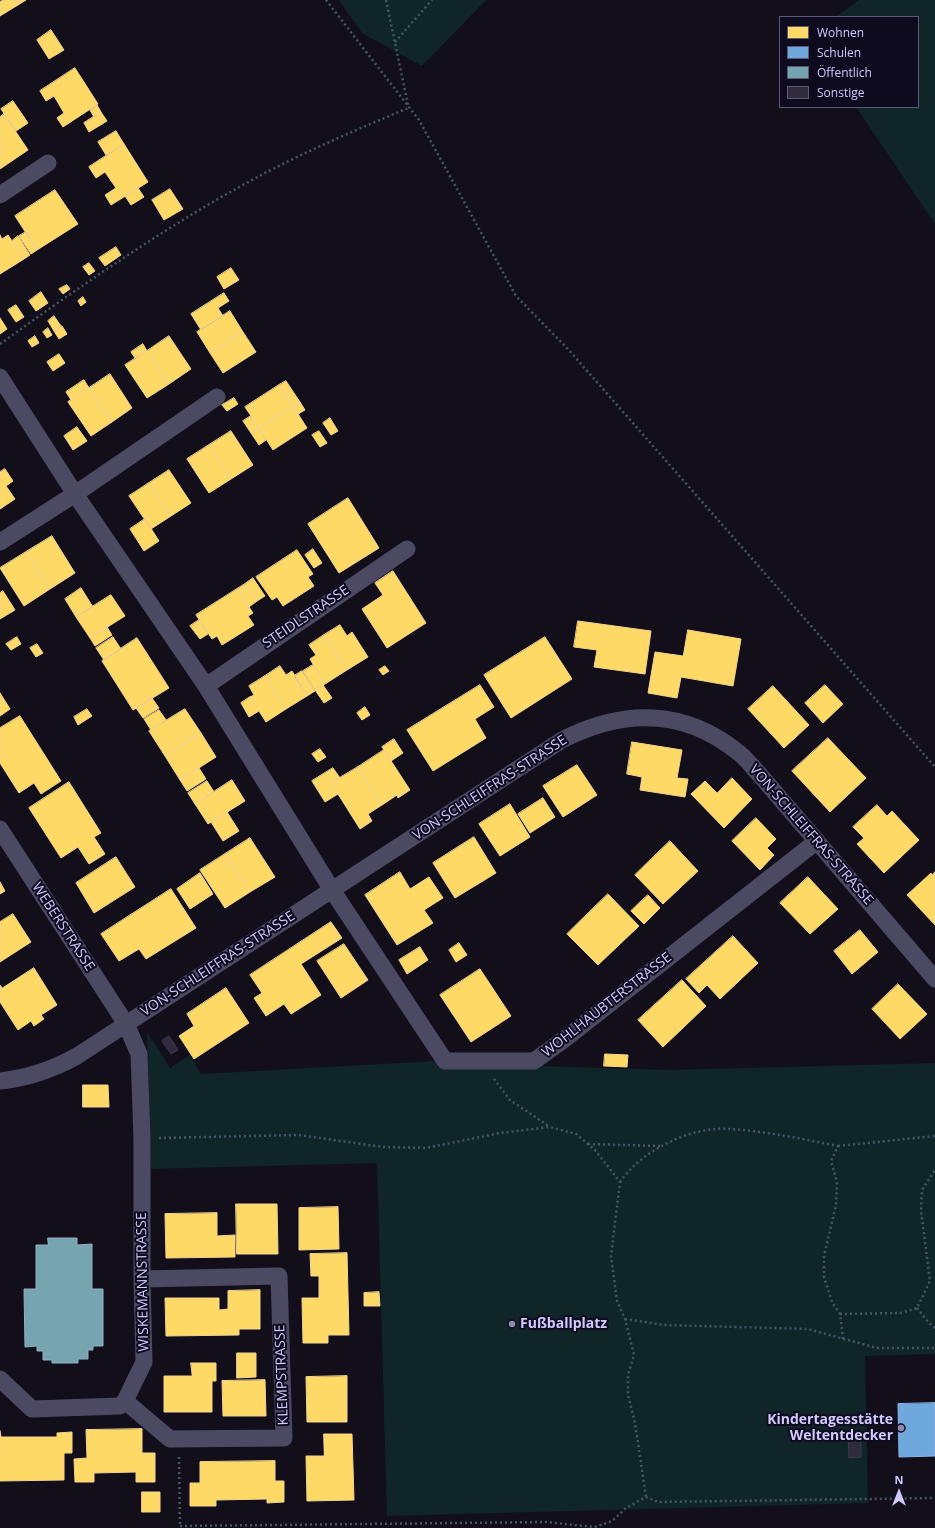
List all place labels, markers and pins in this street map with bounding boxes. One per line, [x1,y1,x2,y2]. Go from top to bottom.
place label: Fußballplatz [520,1316,607,1332]
marker: Fußballplatz [507,1319,517,1329]
place label: Kindertagesstätte Weltentdecker [767,1412,893,1444]
marker: Kindertagesstätte Weltentdecker [896,1423,906,1433]

